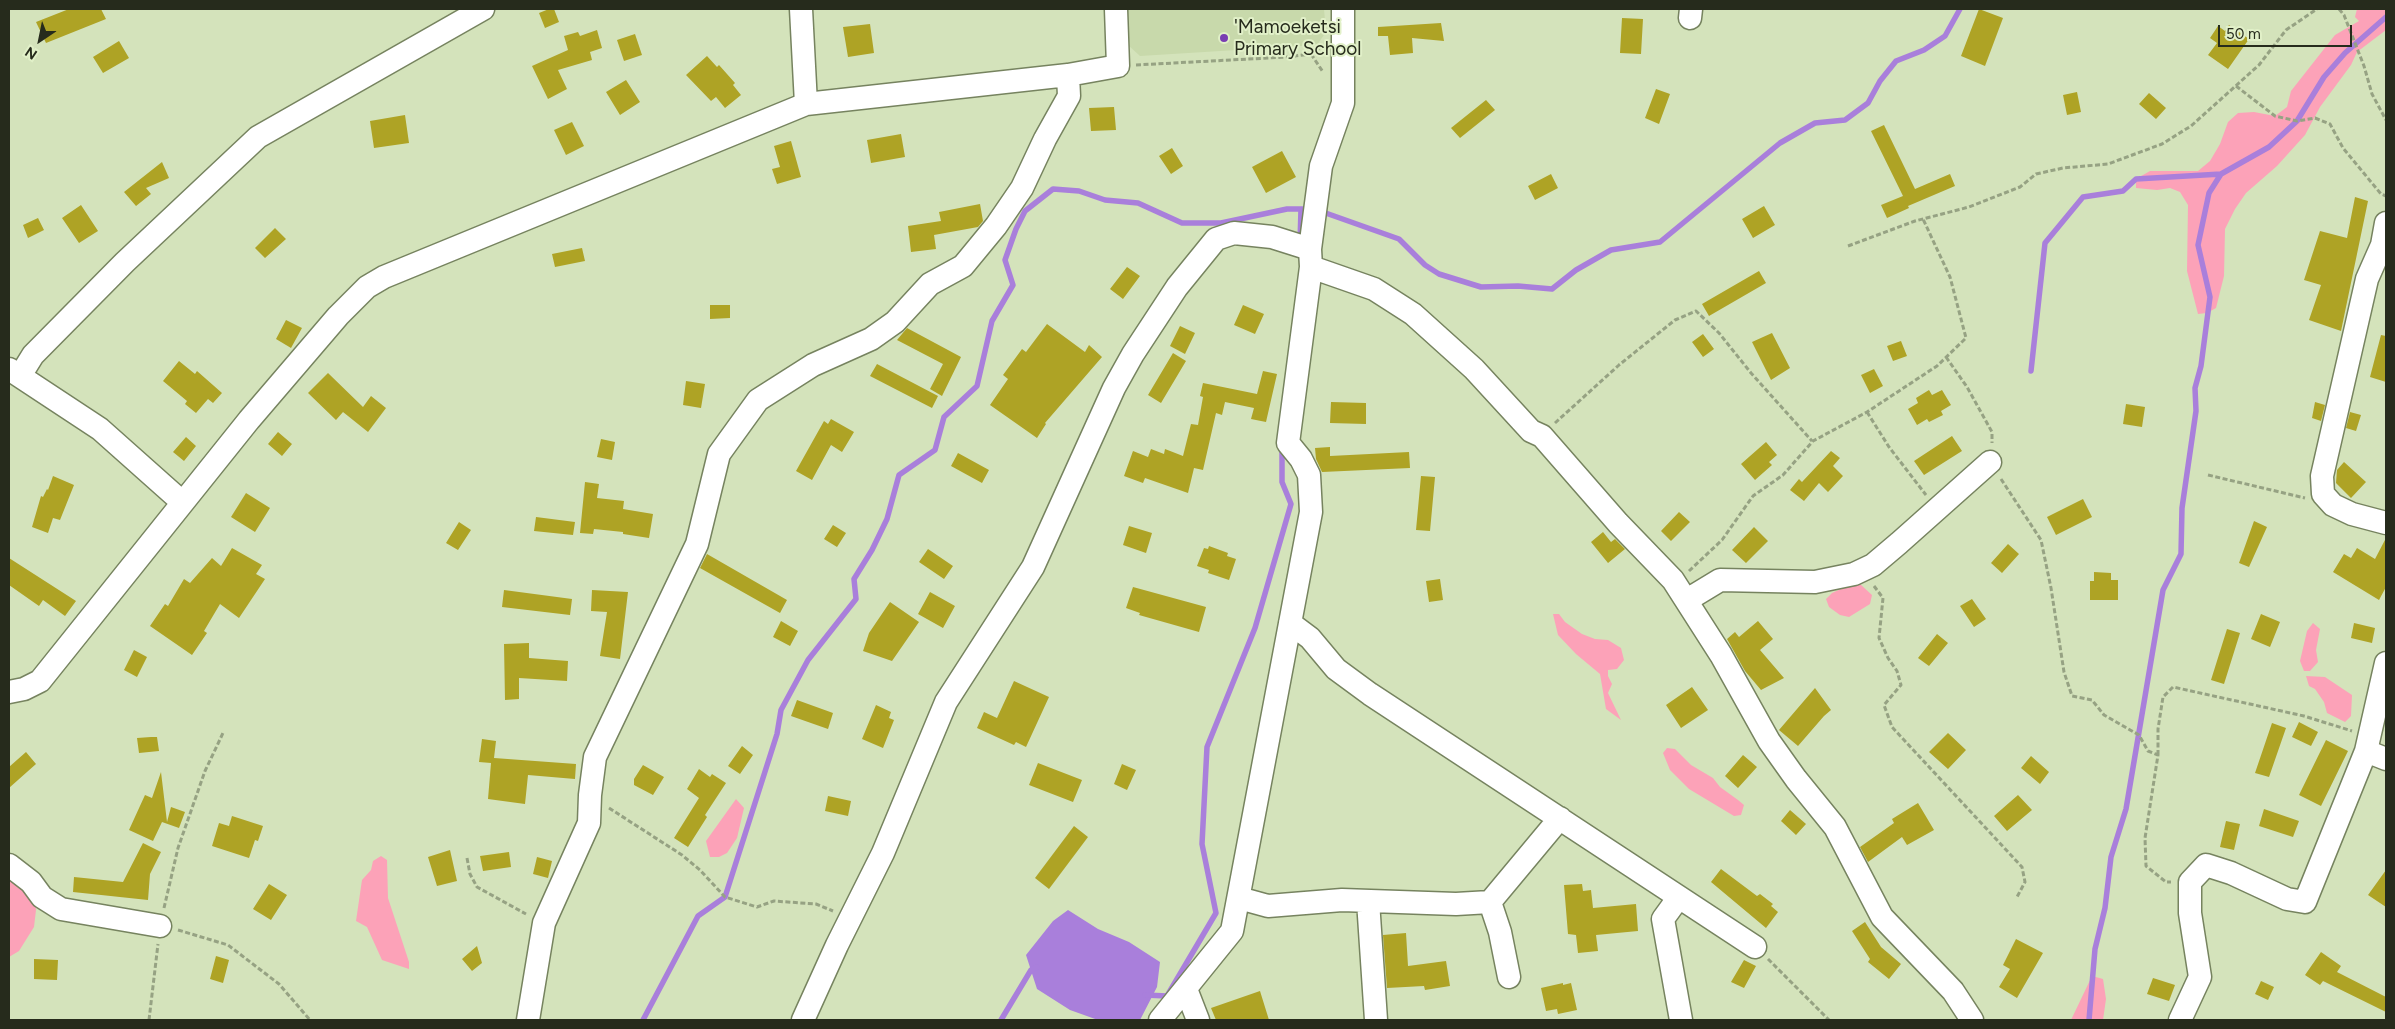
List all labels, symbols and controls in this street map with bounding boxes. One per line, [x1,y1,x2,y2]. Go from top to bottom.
north arrow [15,15,65,65]
scale bar [2220,15,2354,47]
place label: 'Mamoeketsi Primary School [1234,16,1361,60]
text: 50 m [2226,25,2261,43]
marker: 'Mamoeketsi Primary School [1218,32,1230,44]
text: N [22,43,41,63]

